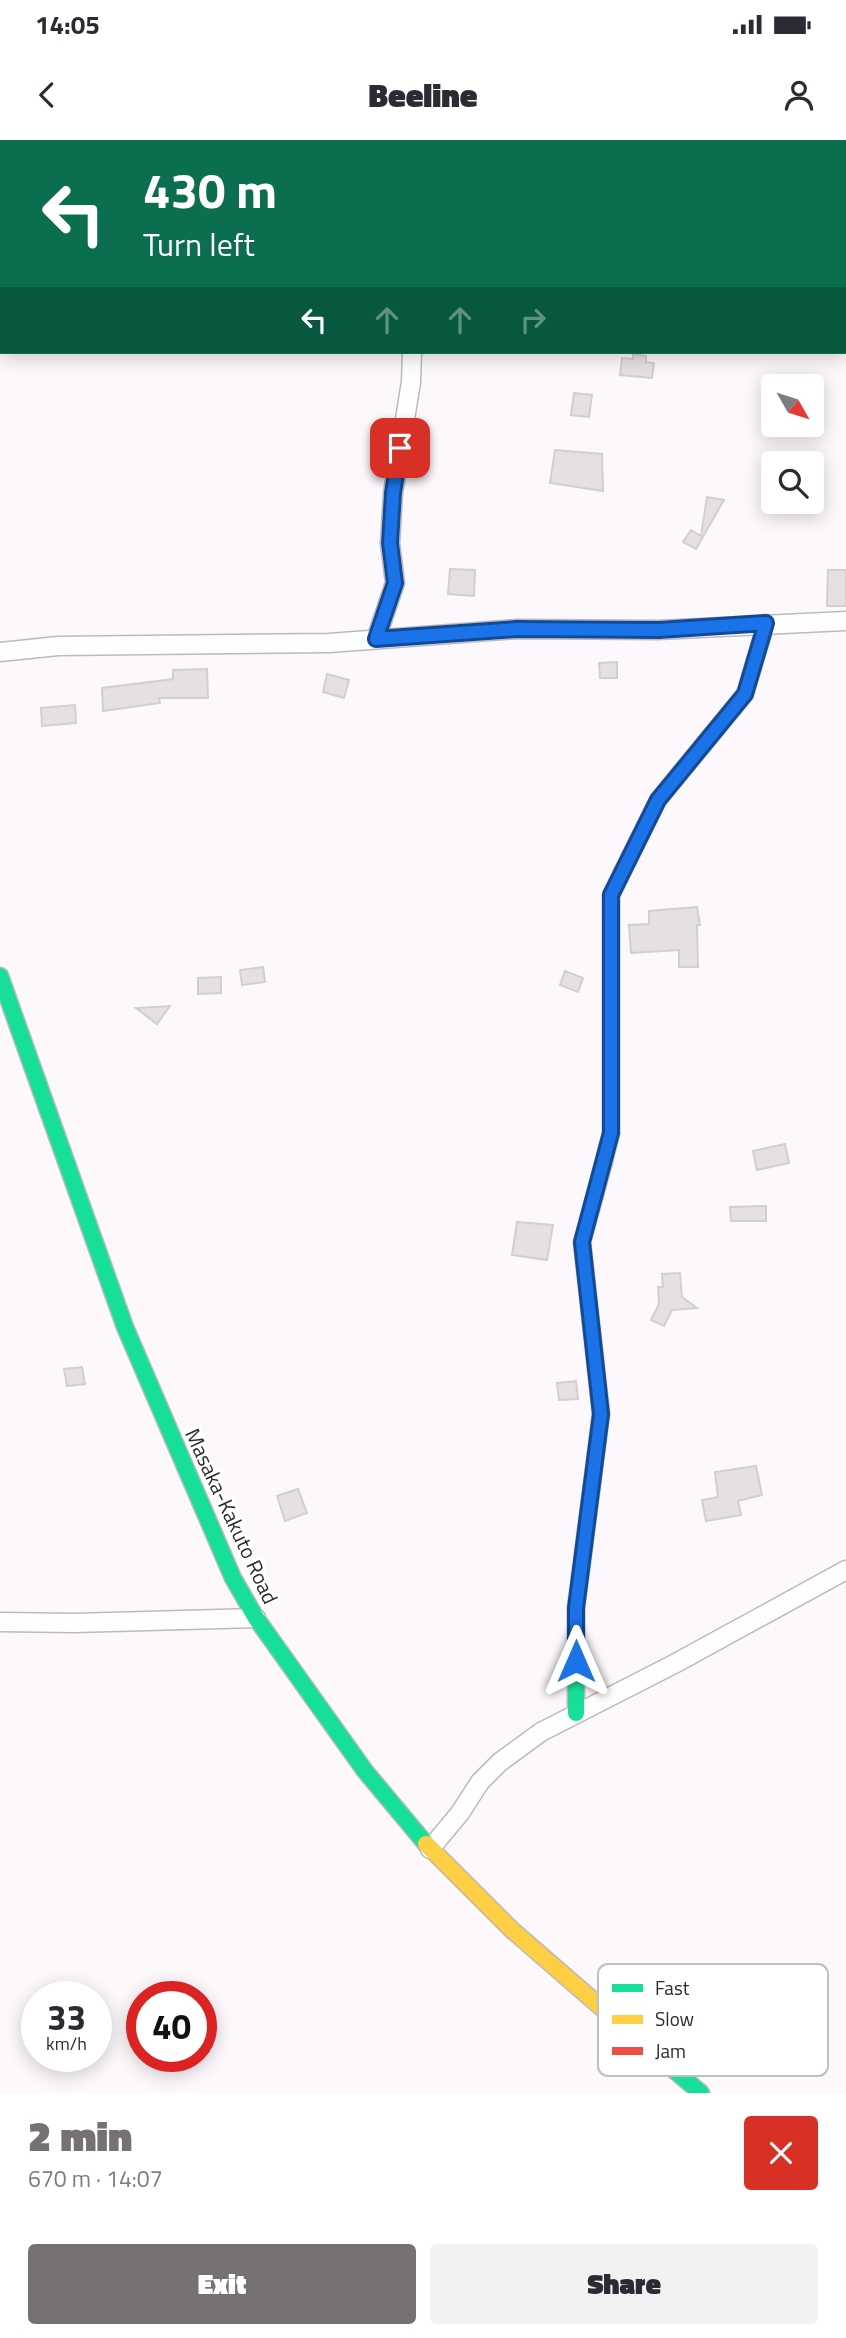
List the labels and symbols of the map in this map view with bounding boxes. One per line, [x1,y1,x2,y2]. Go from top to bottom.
north arrow [761,374,824,438]
pin [370,418,430,478]
street label: Masaka-Kakuto Road [177,1423,287,1609]
position arrow [539,1624,613,1698]
legend [598,1964,828,2076]
text: Fast [655,1973,690,2002]
speed limit sign: 40 [126,1981,217,2072]
text: Slow [655,2004,694,2033]
text: Jam [655,2036,686,2065]

